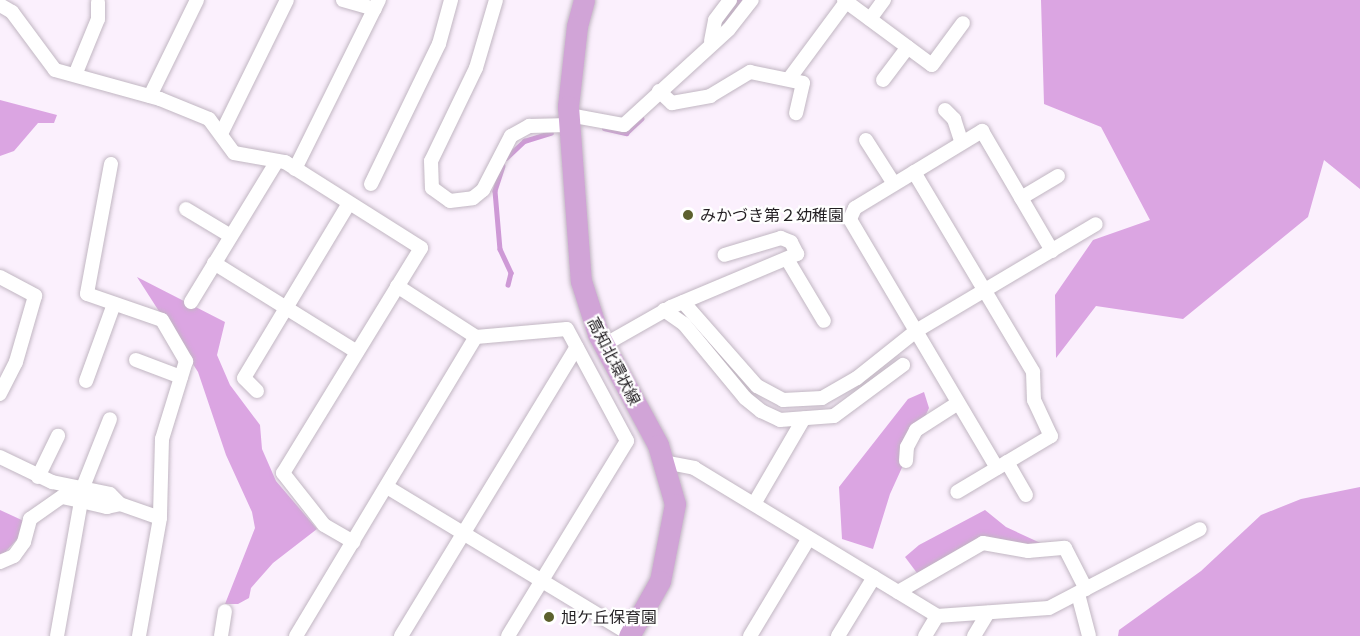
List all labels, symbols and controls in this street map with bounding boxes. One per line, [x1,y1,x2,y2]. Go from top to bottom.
place label: みかづき第２幼稚園 [700,205,844,225]
marker: みかづき第２幼稚園 [681,208,695,222]
street label: 高知北環状線 [584,314,644,408]
place label: 旭ケ丘保育園 [561,607,657,627]
marker: 旭ケ丘保育園 [542,610,556,624]

